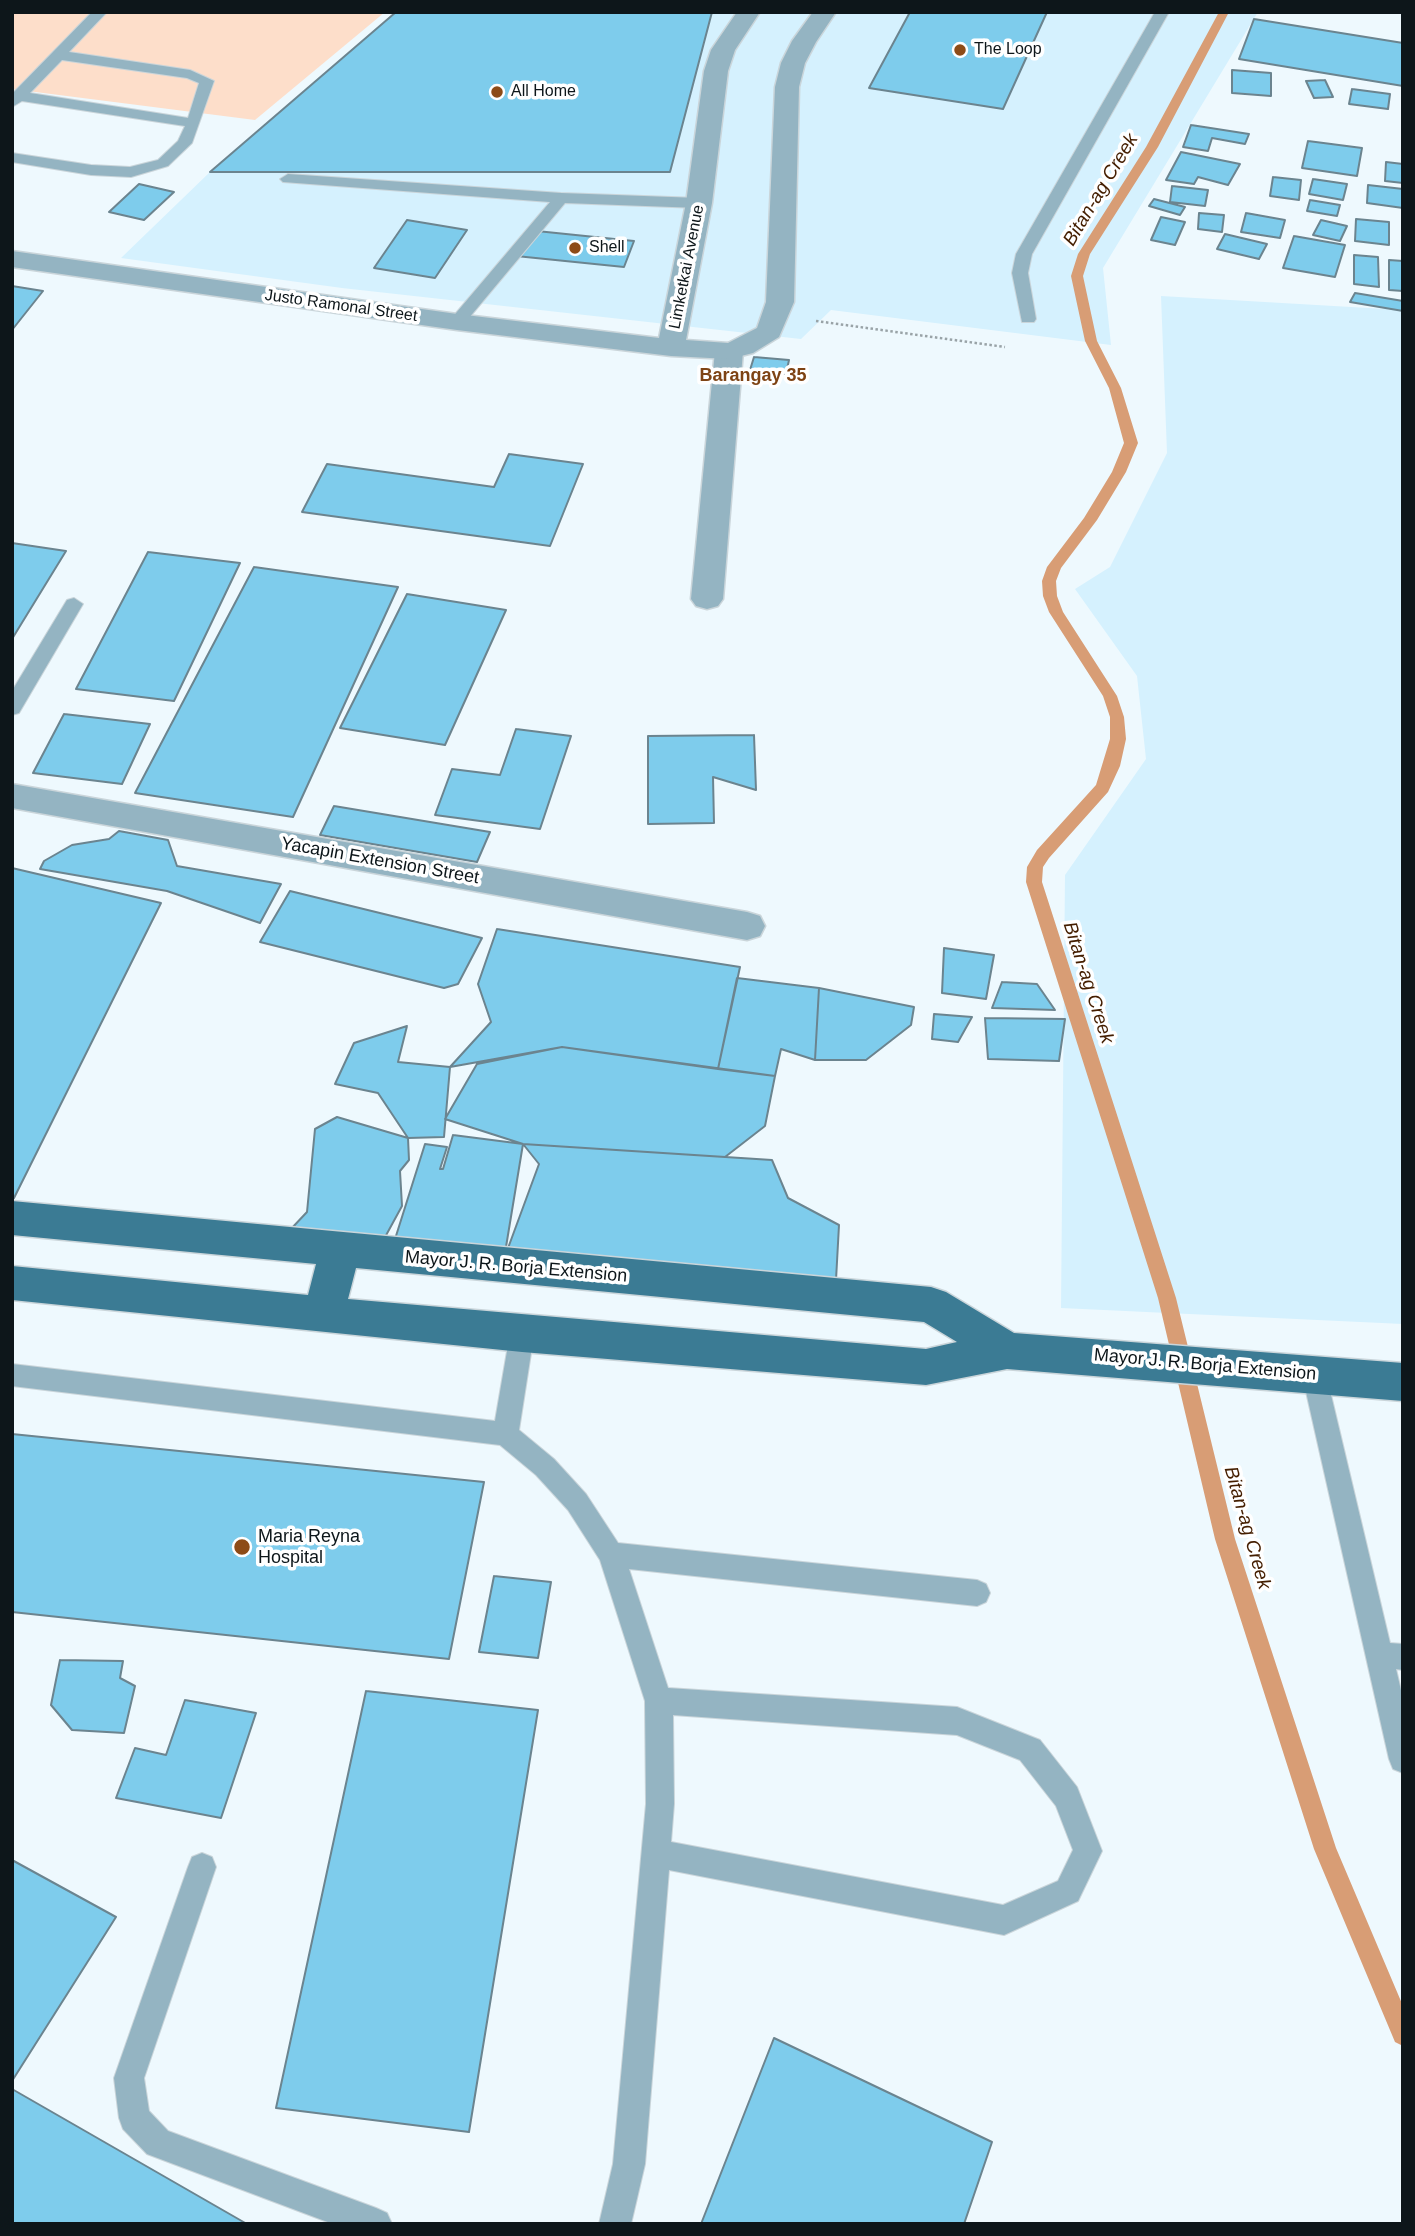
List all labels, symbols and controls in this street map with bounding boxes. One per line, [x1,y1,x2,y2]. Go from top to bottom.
place label: The Loop [974,40,1042,60]
marker: The Loop [952,42,968,58]
place label: All Home [511,82,576,102]
marker: All Home [489,84,505,100]
water label: Bitan-ag Creek [1059,130,1143,250]
street label: Limketkai Avenue [666,203,708,331]
place label: Shell [589,238,625,258]
marker: Shell [567,240,583,256]
street label: Justo Ramonal Street [263,286,419,326]
district label: Barangay 35 [699,365,807,387]
street label: Yacapin Extension Street [279,833,481,889]
water label: Bitan-ag Creek [1058,919,1118,1047]
street label: Mayor J. R. Borja Extension [404,1247,628,1287]
street label: Mayor J. R. Borja Extension [1093,1345,1317,1385]
water label: Bitan-ag Creek [1219,1464,1275,1592]
place label: Maria Reyna Hospital [258,1526,360,1568]
marker: Maria Reyna Hospital [232,1537,252,1557]

